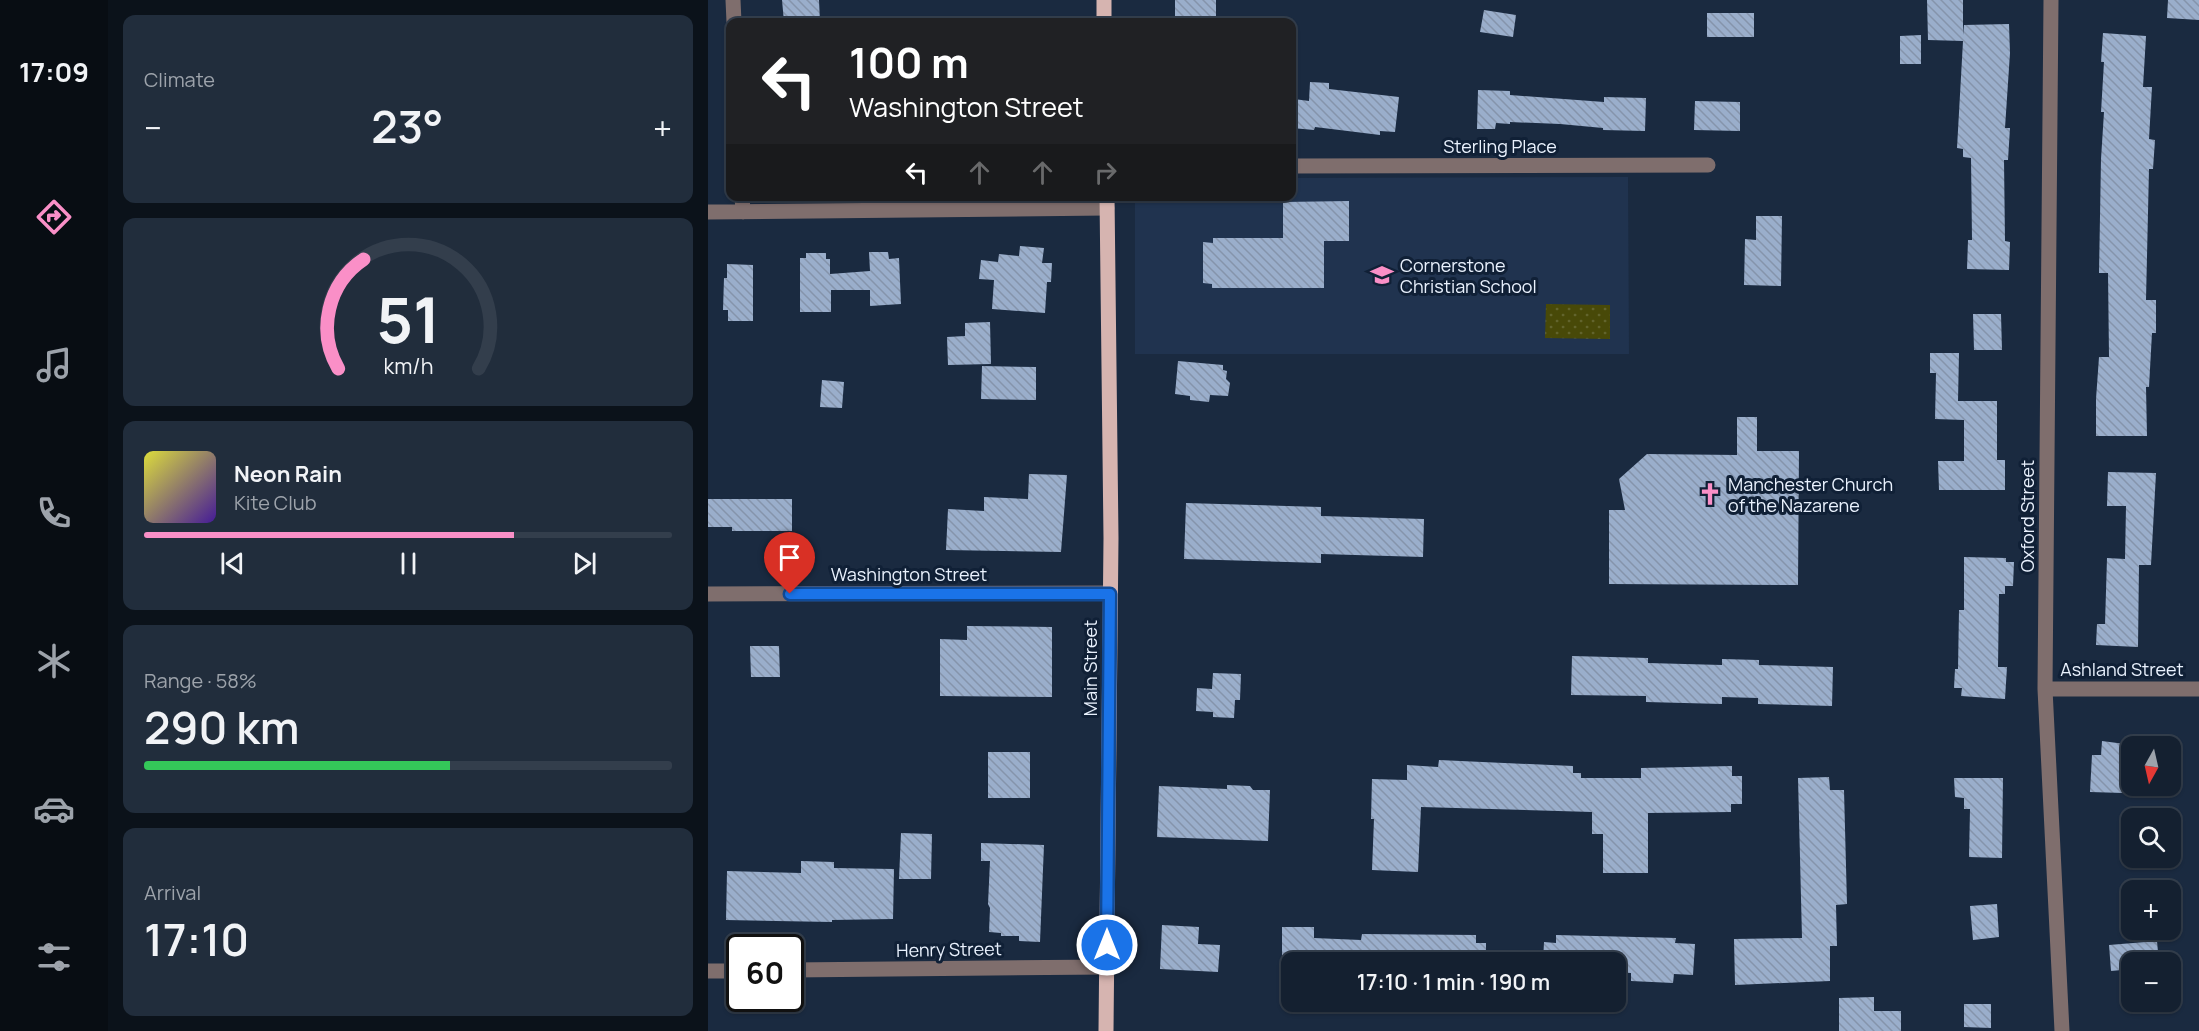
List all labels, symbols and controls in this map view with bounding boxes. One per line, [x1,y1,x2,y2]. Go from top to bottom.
text: 100 m [849,33,969,91]
icon: left [750,42,828,120]
text: 17:09 [19,53,89,90]
text: Climate [144,66,215,93]
text: Washington Street [849,88,1084,125]
text: 23° [371,95,444,157]
text: − [144,105,162,150]
text: + [653,105,672,150]
street label: Sterling Place [1443,134,1557,158]
icon: left [900,156,933,189]
icon: ahead [963,156,996,189]
icon: ahead [1026,156,1059,189]
icon: right [1089,156,1122,189]
icon: directions [33,196,75,238]
place label: Cornerstone Christian School [1400,253,1537,298]
school or university icon: Cornerstone Christian School [1369,262,1395,288]
text: 51 [376,276,440,362]
icon: music [33,344,75,386]
text: km/h [383,352,433,381]
text: Neon Rain [234,459,342,489]
street label: Oxford Street [2015,460,2039,572]
place label: Manchester Church of the Nazarene [1728,472,1893,517]
church icon: Manchester Church of the Nazarene [1697,481,1723,507]
text: Kite Club [234,489,317,516]
icon: phone [33,492,75,534]
pin [764,532,815,594]
icon: arrive [773,541,806,574]
icon: previous [216,547,249,580]
icon: pause [392,547,425,580]
icon: next [568,547,601,580]
street label: Washington Street [831,562,987,586]
street label: Main Street [1078,620,1102,716]
icon: climate [33,640,75,682]
street label: Ashland Street [2060,657,2184,681]
text: Range · 58% [144,667,257,694]
text: 290 km [144,696,300,758]
north arrow [2121,736,2181,796]
map controls [2121,736,2181,1012]
icon: car [33,788,75,830]
button: search [2121,808,2181,868]
text: Arrival [144,879,201,906]
button: + [2121,880,2181,940]
text: 17:10 [144,908,249,970]
position arrow [1075,913,1139,977]
speed limit sign: 60 [726,934,804,1012]
icon: filters [33,936,75,978]
street label: Henry Street [896,936,1002,962]
button: − [2121,952,2181,1012]
text: 17:10 · 1 min · 190 m [1357,967,1550,997]

